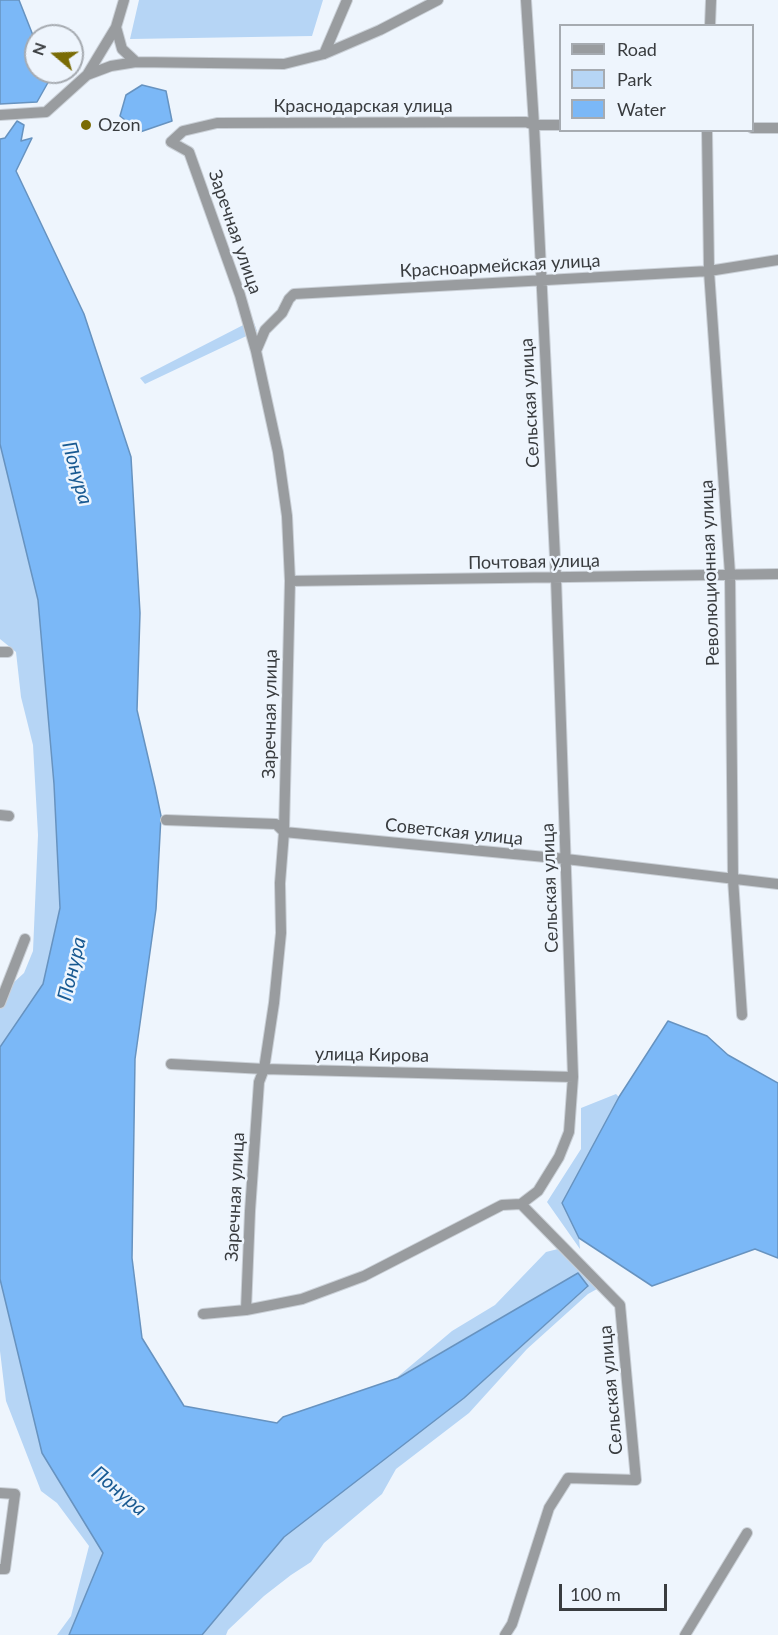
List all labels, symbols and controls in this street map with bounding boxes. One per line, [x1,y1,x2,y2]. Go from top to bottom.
north arrow [24,24,84,84]
legend [559,24,754,132]
text: Road [617,38,657,60]
text: N [27,40,49,58]
text: Park [617,68,652,90]
street label: Краснодарская улица [273,95,453,117]
text: Water [617,98,666,120]
place label: Ozon [98,114,140,136]
marker: Ozon [79,118,93,132]
street label: Заречная улица [204,167,266,297]
street label: Красноармейская улица [399,250,601,282]
street label: Сельская улица [516,338,544,468]
water label: Понура [57,439,97,507]
street label: Революционная улица [696,479,724,667]
street label: Почтовая улица [468,550,600,574]
street label: Заречная улица [258,649,282,779]
street label: Советская улица [384,814,524,850]
street label: Сельская улица [537,823,563,953]
water label: Понура [53,935,91,1003]
street label: улица Кирова [315,1043,429,1067]
street label: Заречная улица [221,1132,249,1262]
street label: Сельская улица [595,1324,627,1456]
water label: Понура [87,1461,151,1521]
scale bar [562,1572,670,1610]
text: 100 m [570,1583,621,1605]

